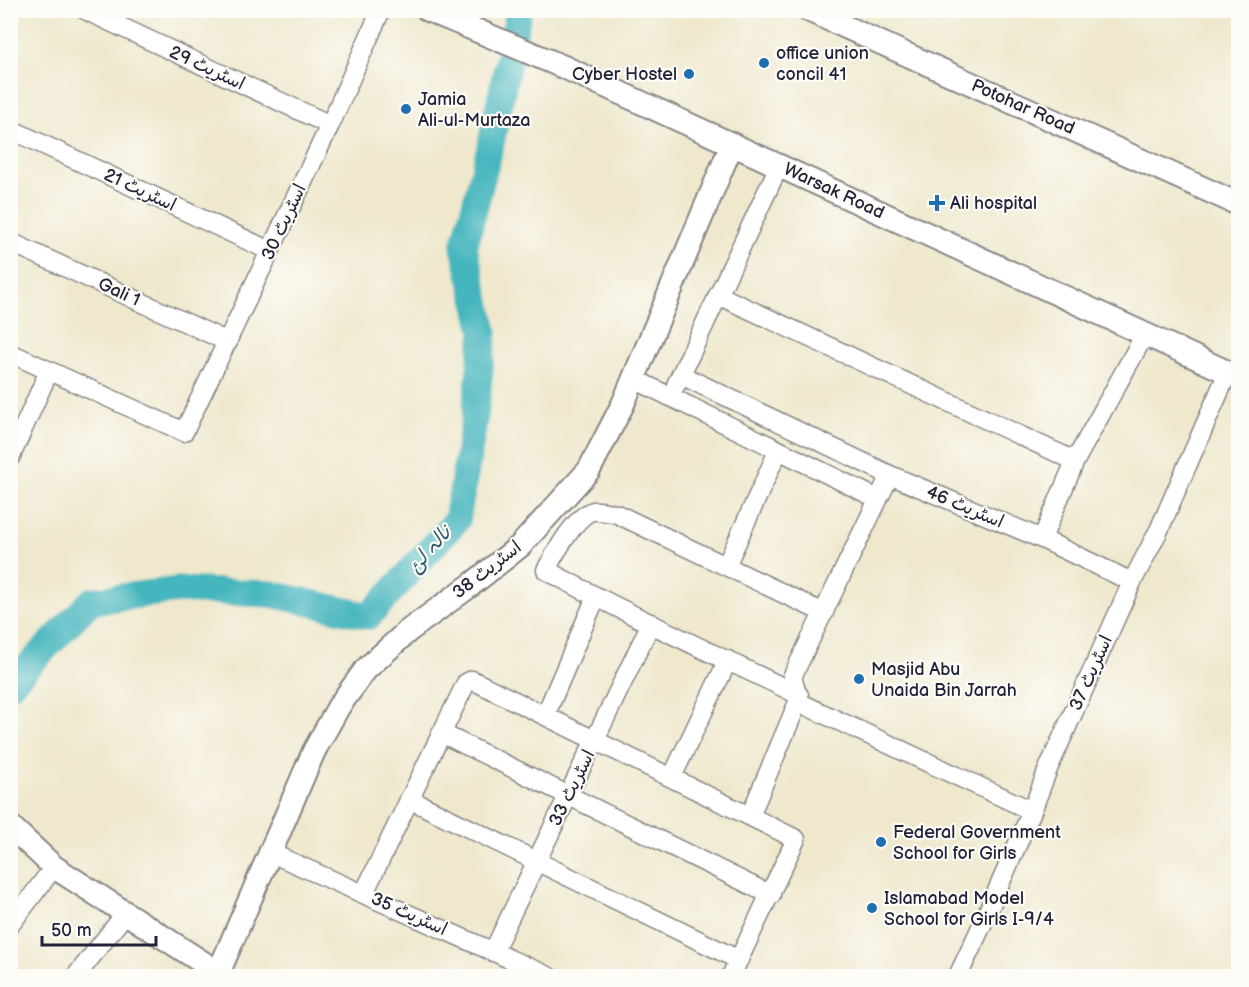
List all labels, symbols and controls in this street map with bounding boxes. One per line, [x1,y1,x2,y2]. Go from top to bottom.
street label: اسٹریٹ 29 [166,41,248,95]
place label: office union concil 41 [776,43,869,85]
marker: office union concil 41 [757,56,771,70]
place label: Cyber Hostel [572,64,677,85]
marker: Cyber Hostel [682,67,696,81]
street label: Potohar Road [968,75,1078,139]
place label: Jamia Ali-ul-Murtaza [418,89,530,131]
marker: Jamia Ali-ul-Murtaza [399,102,413,116]
street label: Warsak Road [780,159,888,223]
street label: اسٹریٹ 21 [101,164,179,216]
street label: اسٹریٹ 30 [257,181,311,263]
place label: Ali hospital [950,193,1037,214]
marker: Ali hospital [928,194,946,212]
street label: Gali 1 [95,273,143,311]
street label: اسٹریٹ 46 [923,481,1007,533]
water label: نالہ لئ [403,519,458,578]
street label: اسٹریٹ 38 [448,537,526,603]
street label: اسٹریٹ 37 [1065,632,1117,714]
place label: Masjid Abu Unaida Bin Jarrah [871,659,1017,701]
marker: Masjid Abu Unaida Bin Jarrah [852,672,866,686]
street label: اسٹریٹ 33 [545,747,599,829]
place label: Federal Government School for Girls [893,822,1061,864]
marker: Federal Government School for Girls [874,835,888,849]
street label: اسٹریٹ 35 [368,888,450,940]
place label: Islamabad Model School for Girls I-9/4 [884,888,1054,930]
marker: Islamabad Model School for Girls I-9/4 [865,901,879,915]
scale bar [42,909,156,947]
text: 50 m [51,920,92,941]

